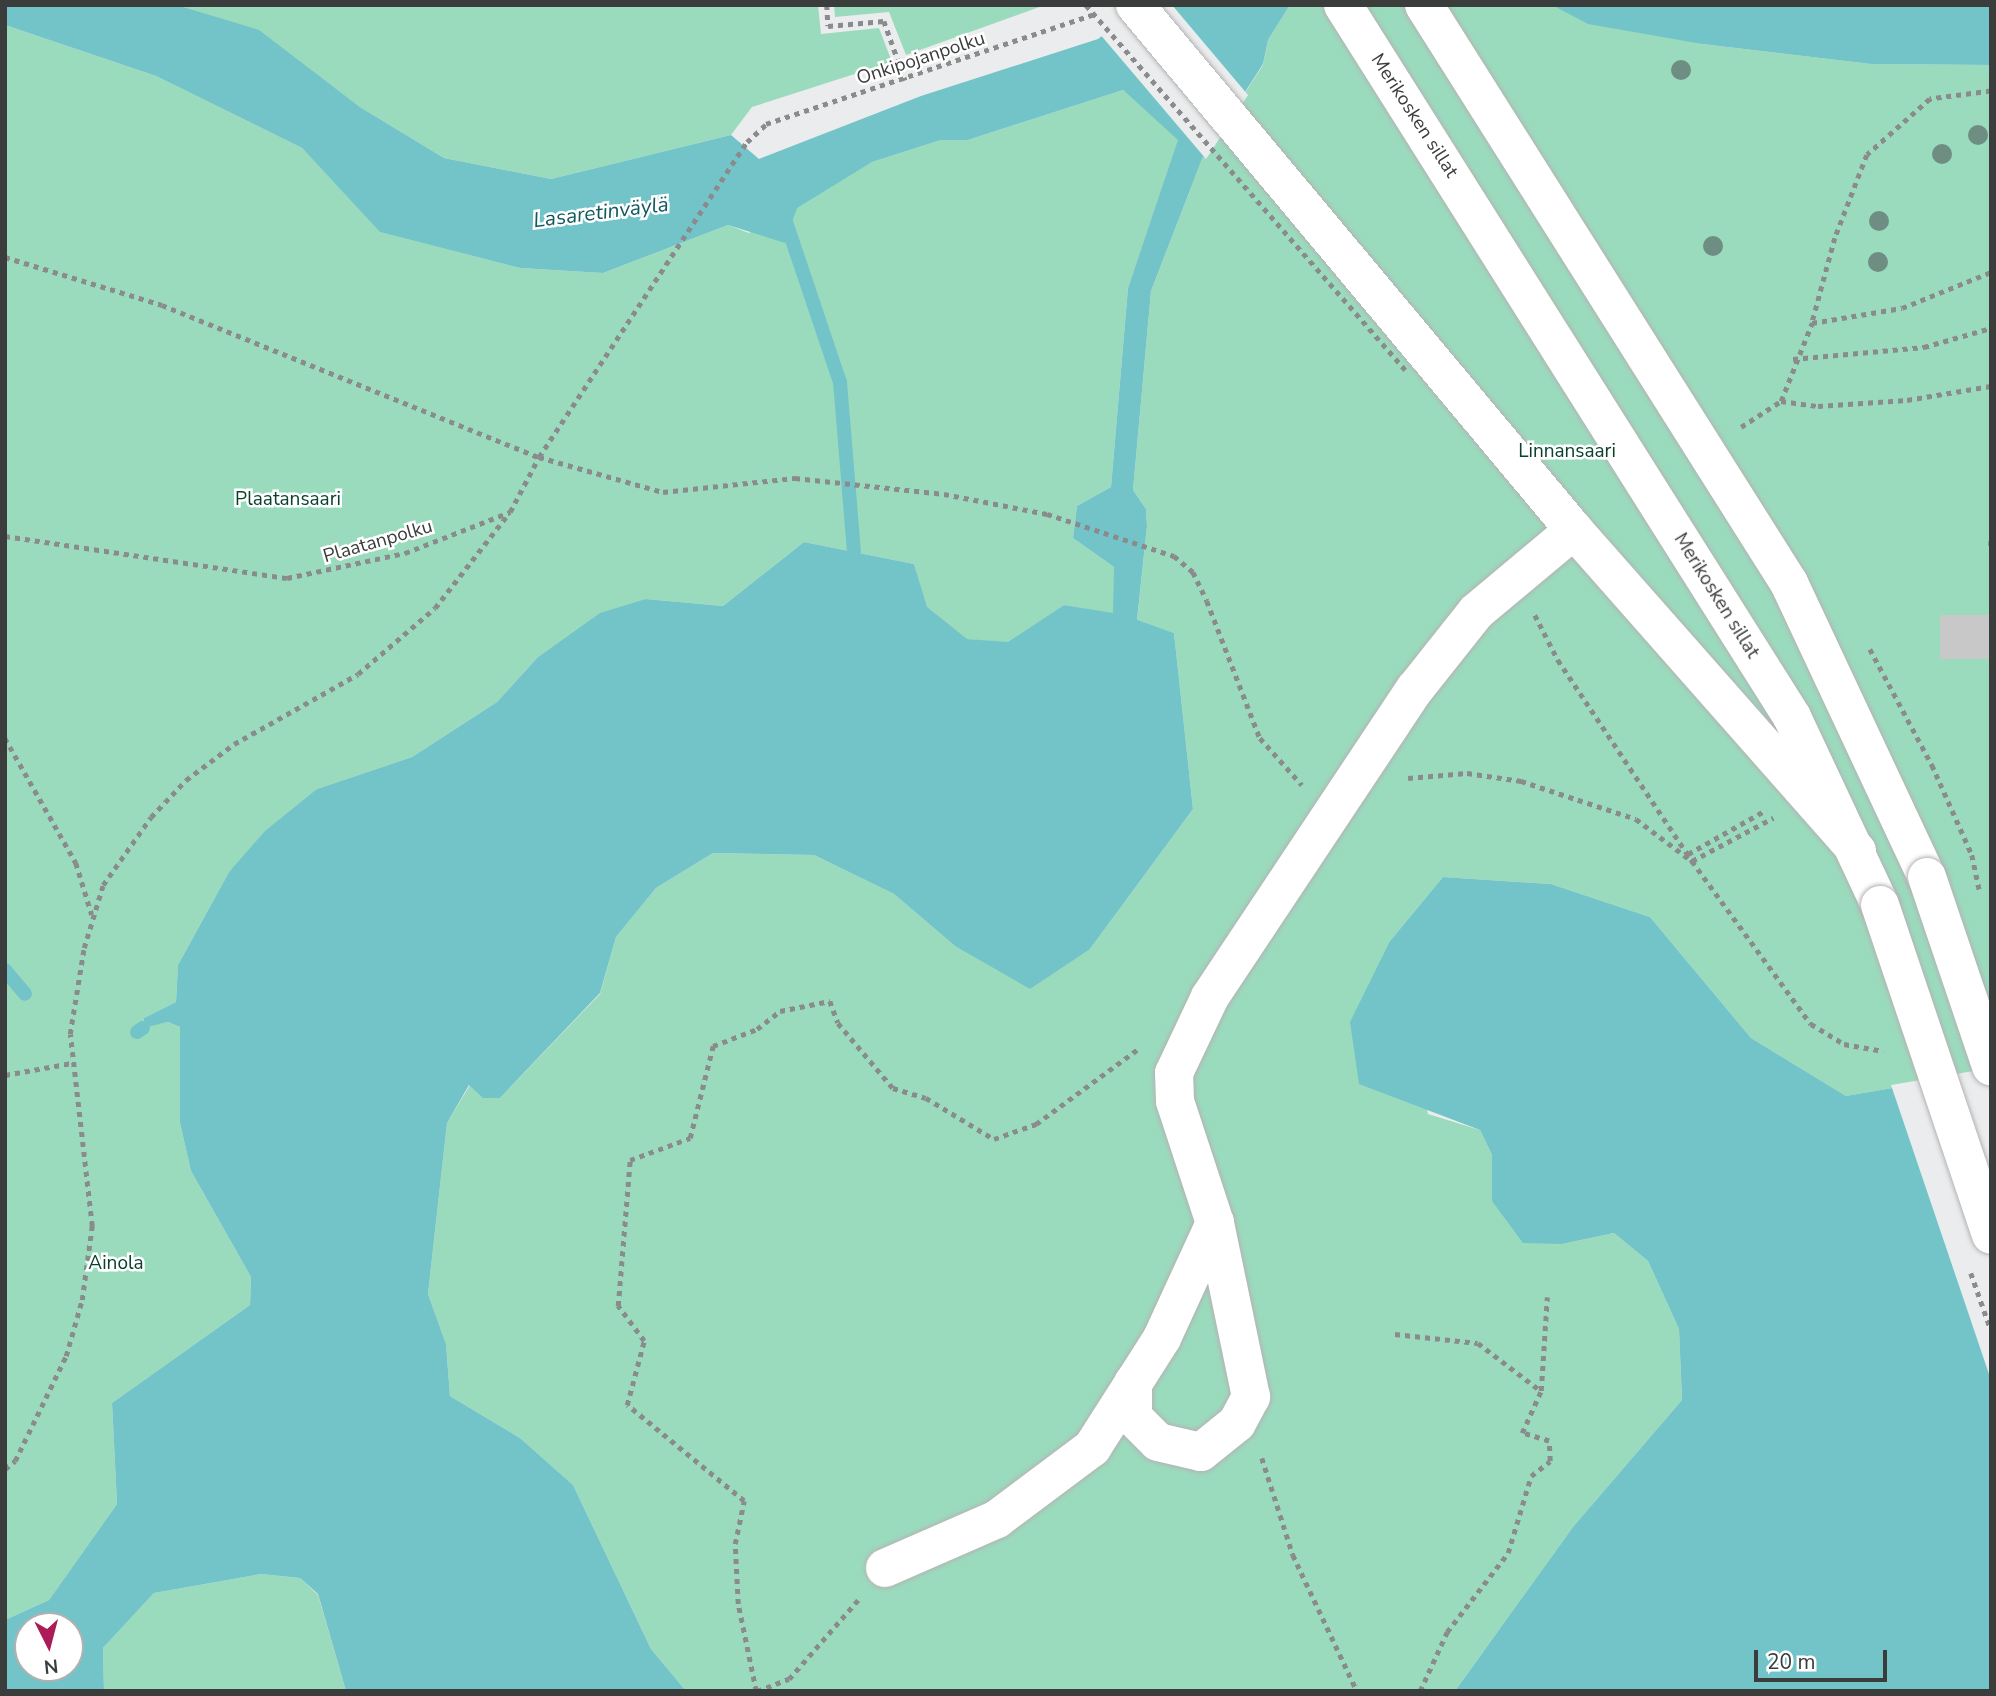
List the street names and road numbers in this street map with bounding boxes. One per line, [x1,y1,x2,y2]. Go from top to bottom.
street label: Onkipojanpolku [854,28,988,90]
street label: Merikosken sillat [1365,50,1463,182]
street label: Plaatanpolku [321,516,435,568]
street label: Merikosken sillat [1668,529,1764,663]

